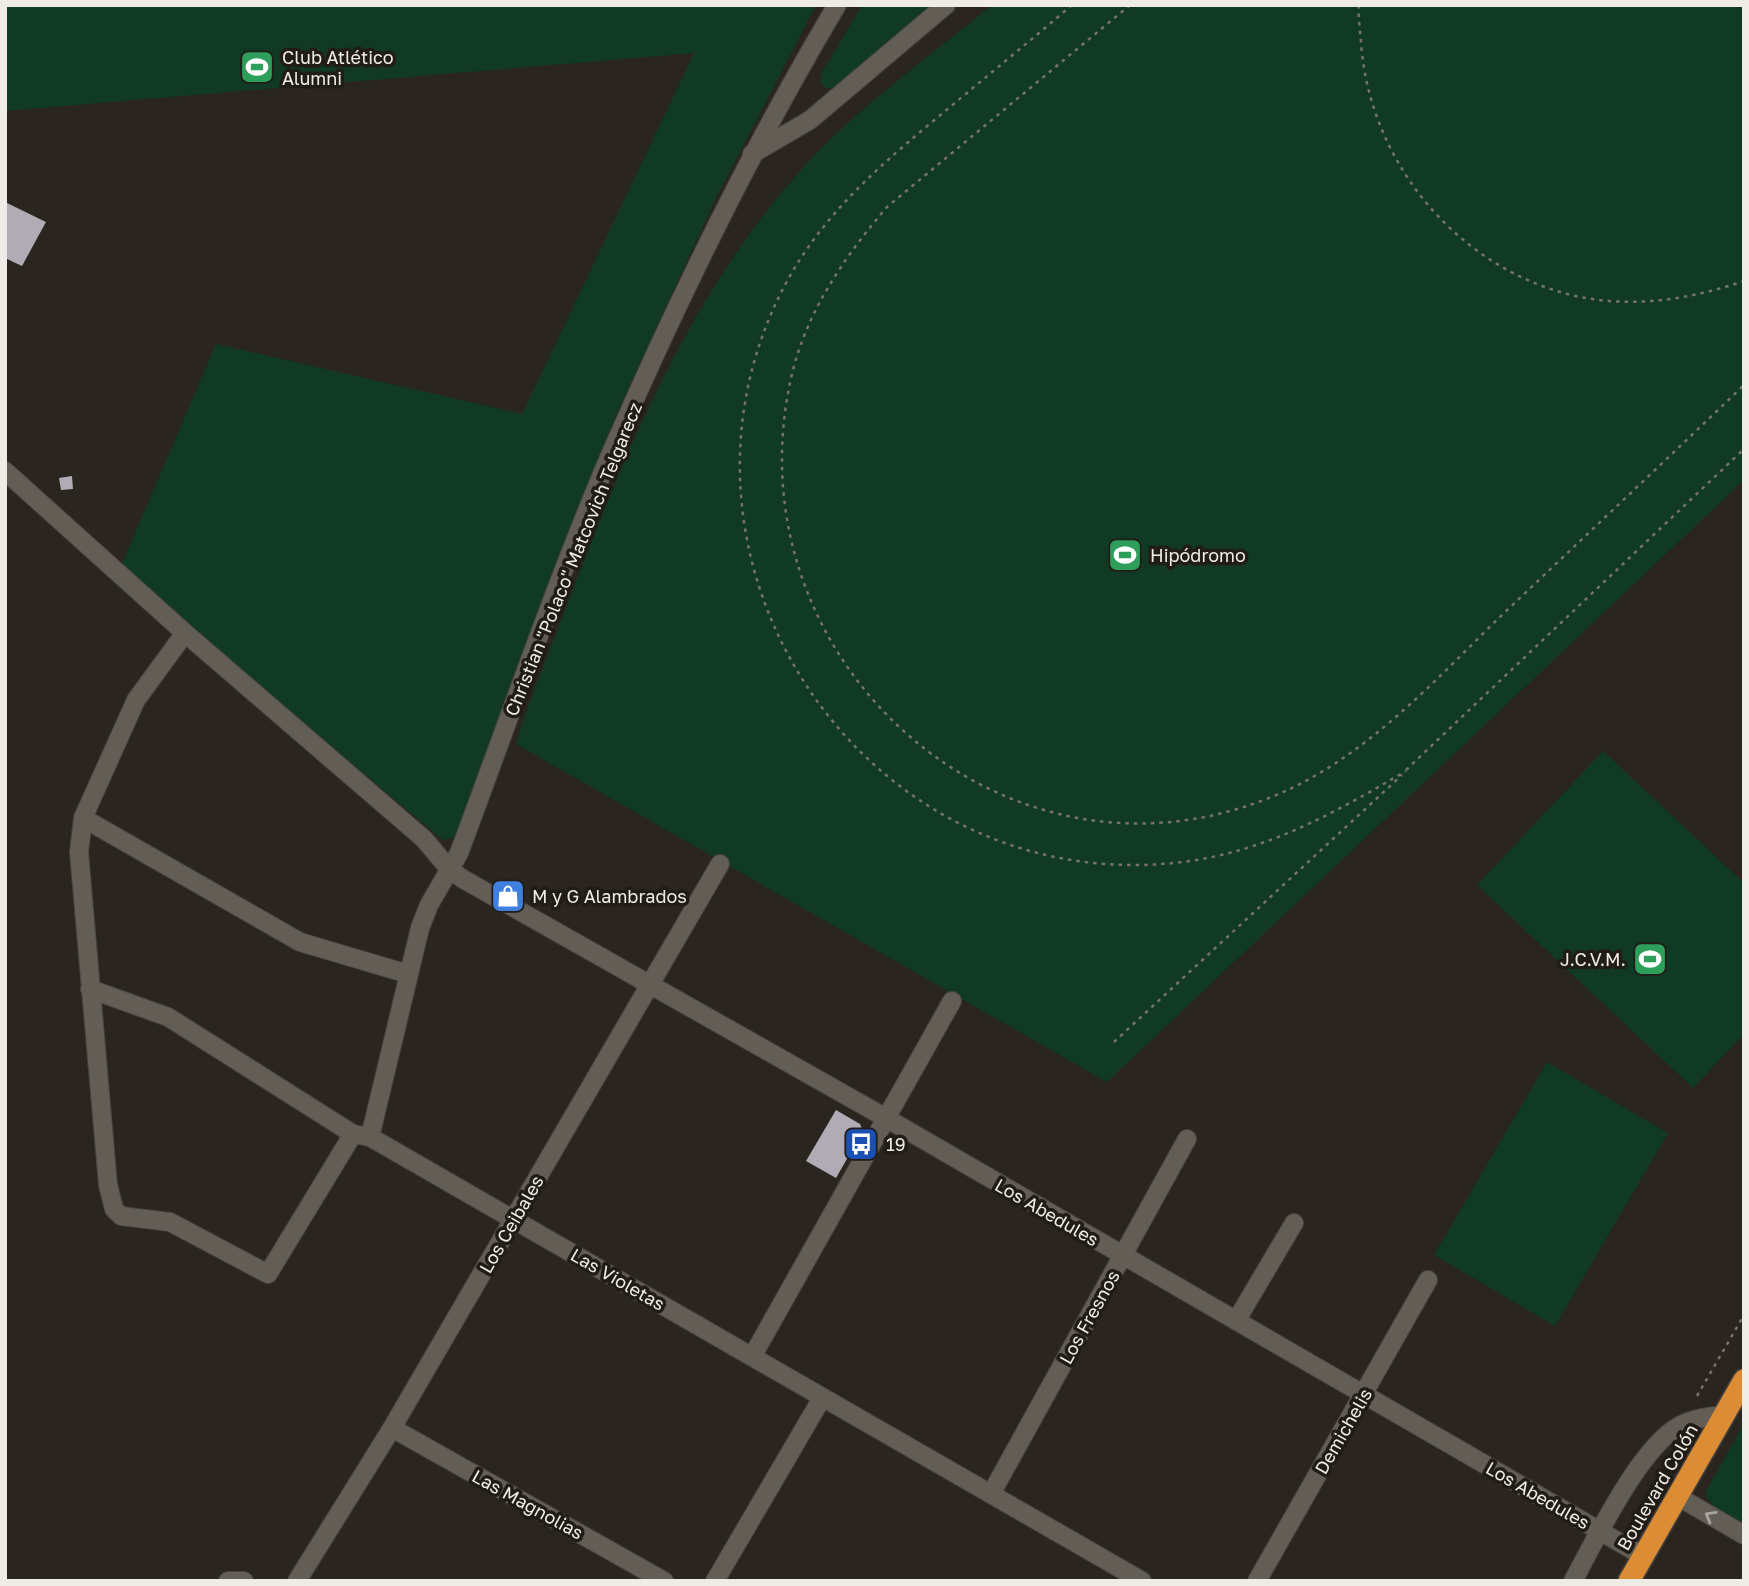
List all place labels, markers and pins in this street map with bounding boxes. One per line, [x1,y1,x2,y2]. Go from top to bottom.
place label: Club Atlético Alumni [282,46,394,89]
sports icon: Club Atlético Alumni [238,48,276,86]
sports icon: Hipódromo [1106,536,1144,574]
place label: Hipódromo [1150,544,1246,566]
shop icon: M y G Alambrados [489,877,527,915]
place label: M y G Alambrados [532,885,687,907]
sports icon: J.C.V.M. [1631,940,1669,978]
place label: J.C.V.M. [1560,948,1626,970]
bus stop icon: 19 [842,1125,880,1163]
place label: 19 [886,1133,906,1155]

